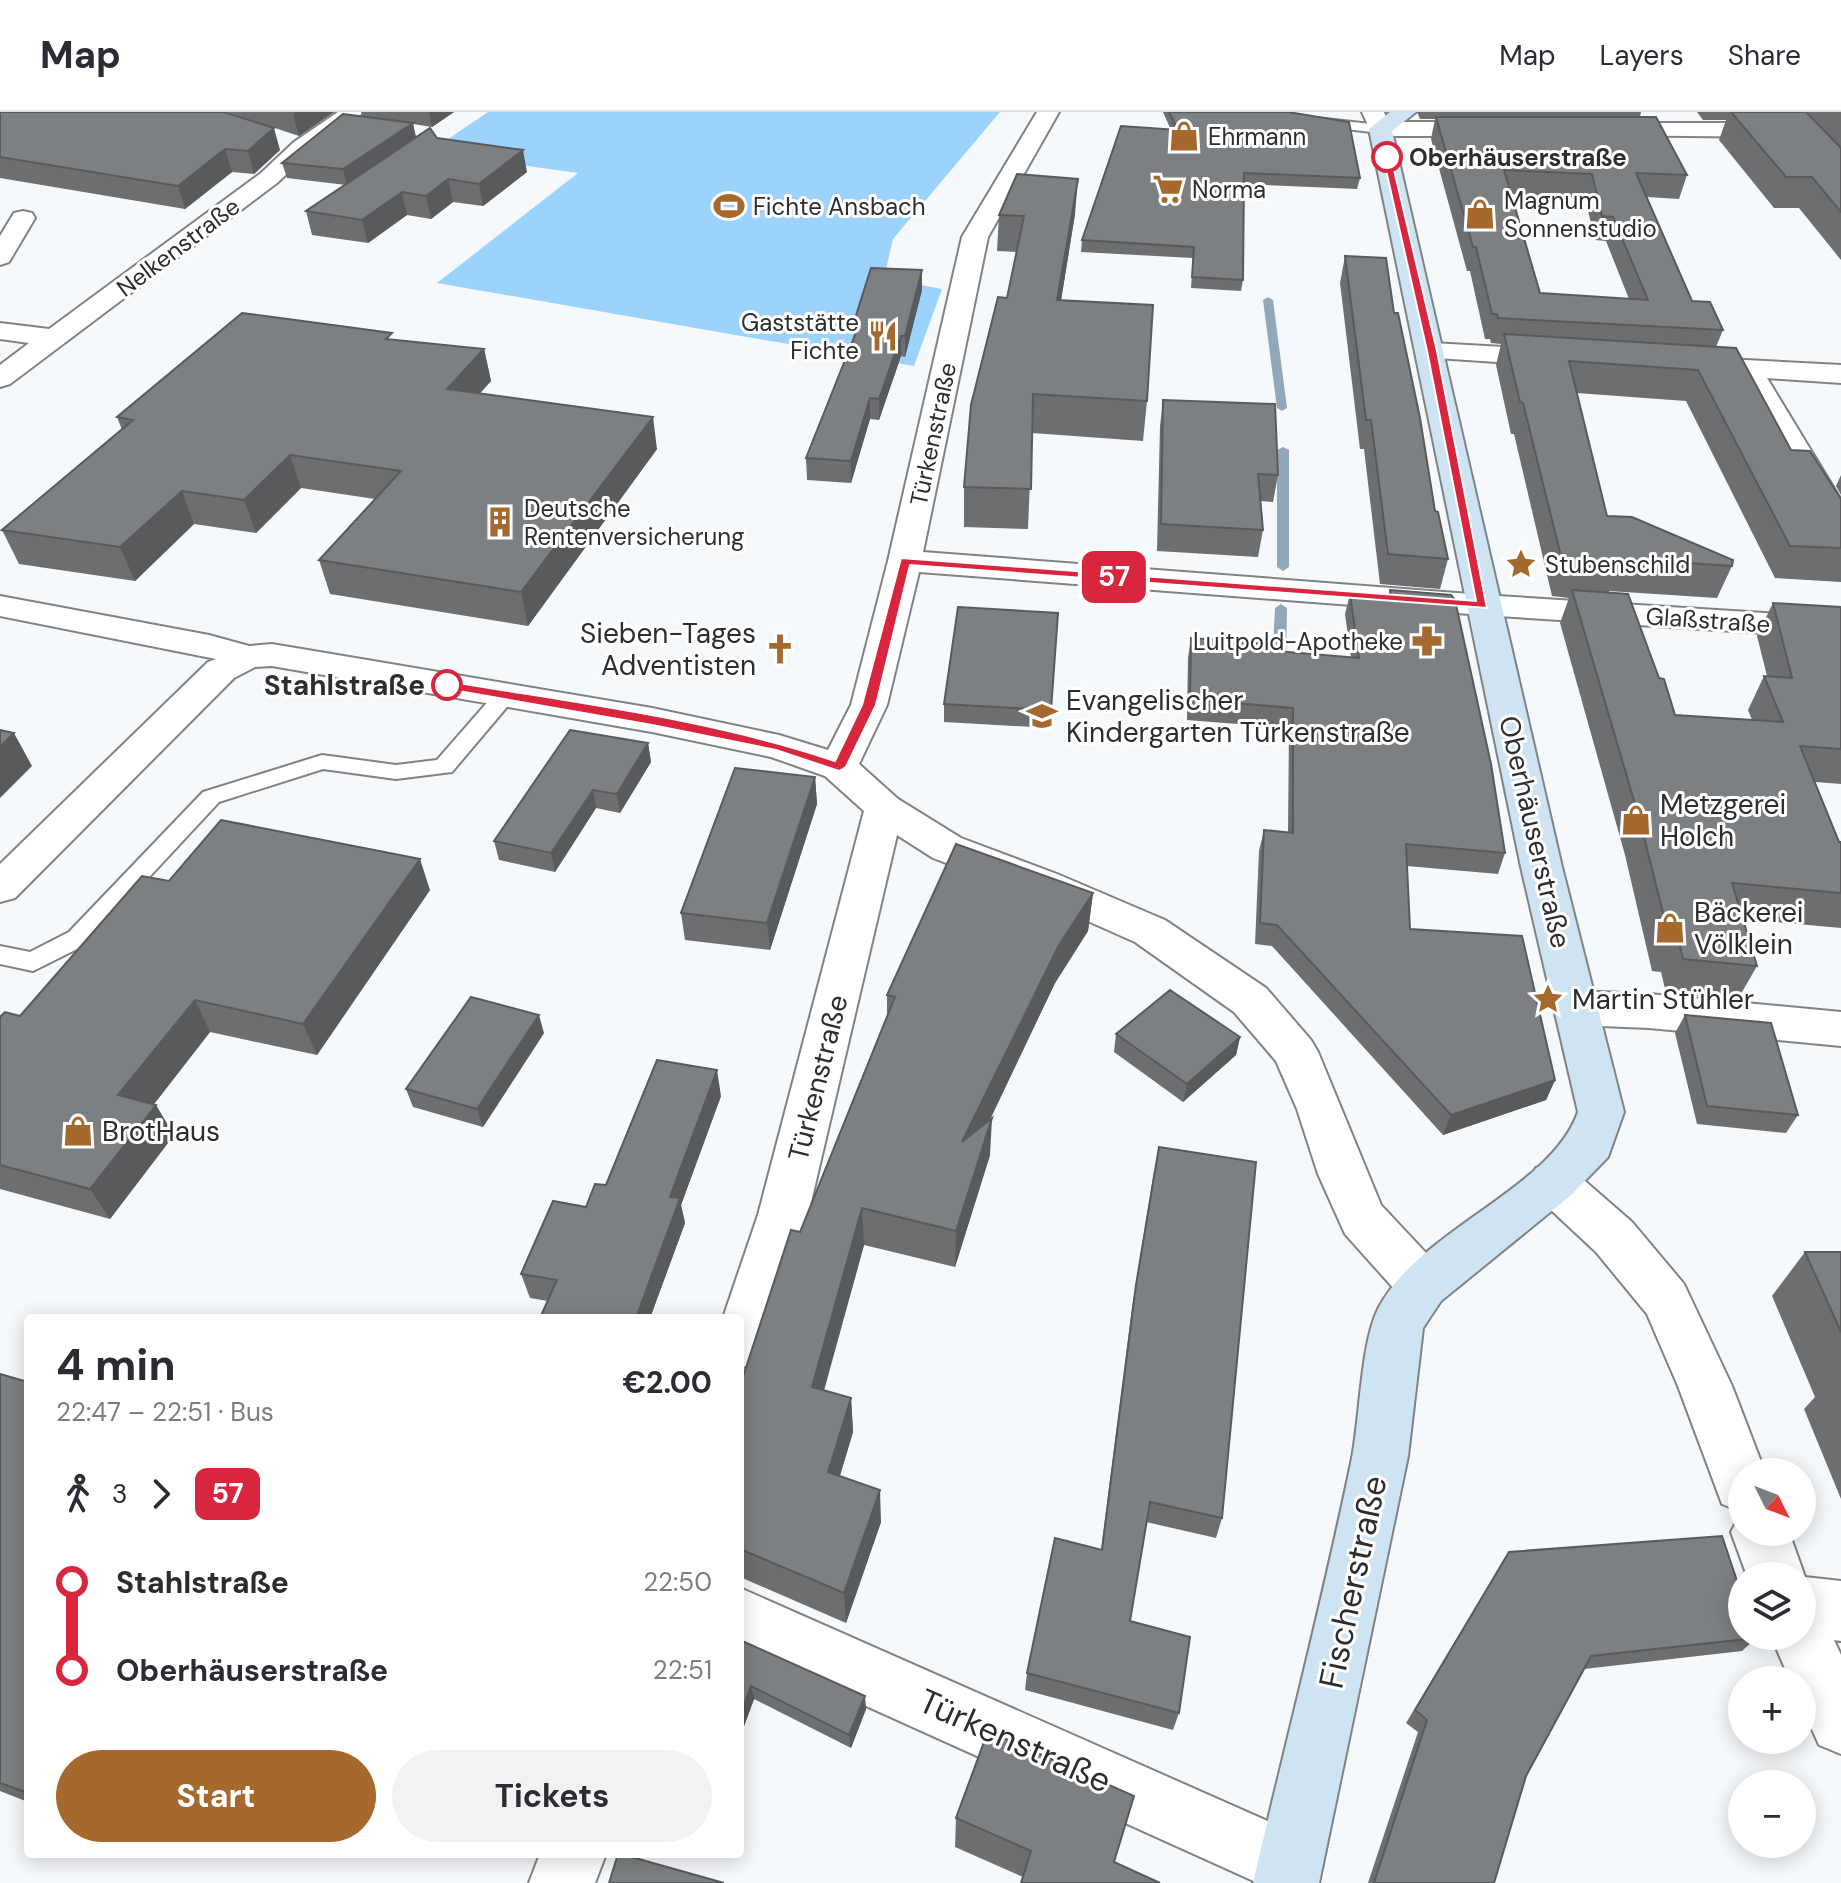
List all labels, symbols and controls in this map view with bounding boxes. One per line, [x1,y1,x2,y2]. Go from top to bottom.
text: Map [40,30,121,80]
text: Map [1499,37,1556,74]
text: Layers [1600,37,1684,74]
text: Share [1728,37,1801,74]
shop icon: Ehrmann [1167,119,1201,153]
place label: Ehrmann [1208,121,1306,152]
marker: Oberhäuserstraße [1372,142,1402,172]
place label: Oberhäuserstraße [1409,142,1627,173]
supermarket icon: Norma [1151,172,1185,206]
place label: Norma [1192,174,1266,205]
place label: Magnum Sonnenstudio [1504,185,1657,244]
sports icon: Fichte Ansbach [712,189,746,223]
street label: Nelkenstraße [110,191,246,303]
place label: Fichte Ansbach [753,191,926,222]
shop icon: Magnum Sonnenstudio [1463,197,1497,231]
place label: Gaststätte Fichte [741,307,859,366]
restaurant icon: Gaststätte Fichte [866,319,900,353]
street label: Türkenstraße [903,360,963,508]
place label: Deutsche Rentenversicherung [524,493,745,552]
building icon: Deutsche Rentenversicherung [483,505,517,539]
place icon: Stubenschild [1504,547,1538,581]
place label: Stubenschild [1545,549,1690,580]
line badge: 57 [1078,551,1150,603]
text: 57 [1098,558,1130,595]
street label: Glaßstraße [1645,600,1771,640]
place label: Sieben-Tages Adventisten [580,615,756,684]
pharmacy icon: Luitpold-Apotheke [1410,624,1444,658]
place label: Luitpold-Apotheke [1193,626,1403,657]
church icon: Sieben-Tages Adventisten [763,632,797,666]
place label: Stahlstraße [264,667,425,704]
marker: Stahlstraße [432,670,462,700]
place label: Evangelischer Kindergarten Türkenstraße [1066,682,1410,751]
school or university icon: Evangelischer Kindergarten Türkenstraße [1025,699,1059,733]
street label: Oberhäuserstraße [1490,712,1580,952]
place label: Metzgerei Holch [1660,786,1786,855]
shop icon: Metzgerei Holch [1619,803,1653,837]
place label: Bäckerei Völklein [1694,894,1804,963]
shop icon: Bäckerei Völklein [1653,911,1687,945]
place label: Martin Stühler [1572,981,1754,1018]
place icon: Martin Stühler [1531,982,1565,1016]
street label: Türkenstraße [780,991,856,1165]
place label: BrotHaus [102,1113,220,1150]
shop icon: BrotHaus [61,1114,95,1148]
text: 4 min [56,1336,176,1394]
text: €2.00 [622,1363,712,1402]
text: 22:47 – 22:51 · Bus [56,1395,274,1429]
north arrow [1728,1458,1816,1546]
map controls [1728,1458,1816,1858]
icon: walk [56,1472,100,1516]
icon: forward [139,1472,183,1516]
street label: Fischerstraße [1309,1472,1397,1692]
text: 57 [211,1475,244,1512]
text: 3 [112,1477,127,1511]
button: layers [1728,1562,1816,1650]
text: Stahlstraße [116,1563,289,1602]
text: 22:50 [643,1565,712,1599]
text: Oberhäuserstraße [116,1651,388,1690]
text: 22:51 [653,1653,712,1687]
button: + [1728,1666,1816,1754]
street label: Türkenstraße [912,1679,1118,1803]
button: Start [56,1750,376,1842]
button: Tickets [392,1750,712,1842]
button: − [1728,1770,1816,1858]

